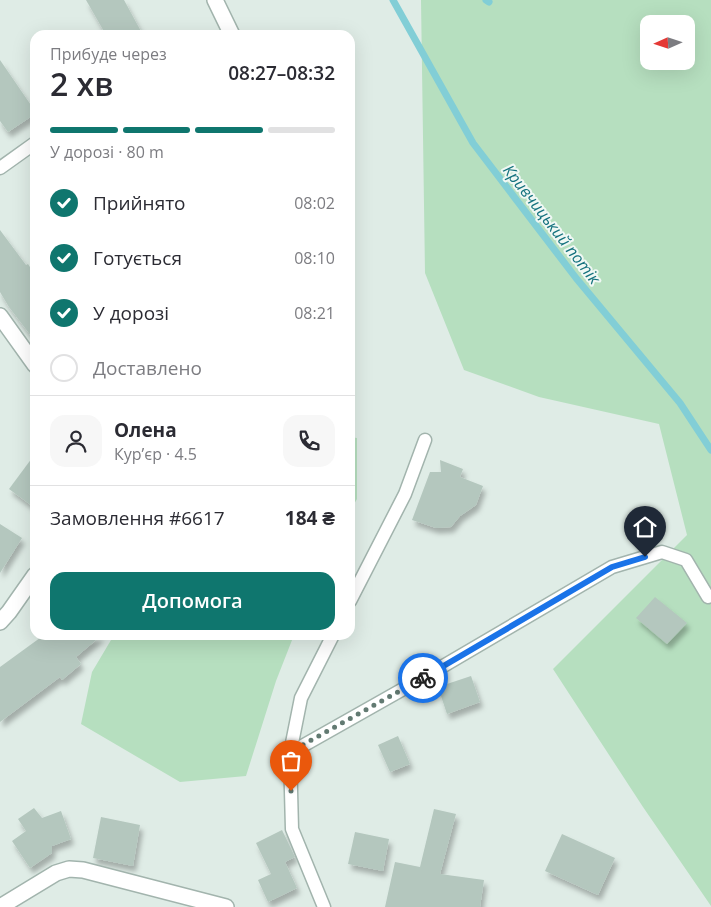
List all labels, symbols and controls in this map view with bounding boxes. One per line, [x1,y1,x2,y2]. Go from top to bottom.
north arrow [640,15,695,70]
map controls [640,15,695,70]
text: Прибуде через [50,43,167,65]
text: 08:27–08:32 [228,60,335,86]
text: 2 хв [50,62,113,105]
text: У дорозі · 80 m [50,141,164,163]
water label: Кривчицький потік [498,160,606,289]
icon: check [50,189,78,217]
text: Прийнято [93,190,186,216]
text: 08:02 [294,192,335,214]
icon: check [50,244,78,272]
text: Готується [93,245,182,271]
text: 08:10 [294,247,335,269]
icon: check [50,299,78,327]
text: У дорозі [93,300,169,326]
text: 08:21 [294,302,335,324]
text: Доставлено [93,355,202,381]
button: person [50,415,102,467]
button: phone [283,415,335,467]
text: Олена [114,417,177,443]
text: Кур’єр · 4.5 [114,443,197,465]
text: Замовлення #6617 [50,505,225,531]
text: 184 ₴ [285,505,335,531]
pin [624,506,666,557]
icon: home [631,513,659,541]
button: Допомога [50,572,335,630]
courier [398,653,448,703]
icon: bike [409,664,437,692]
pin [270,740,312,791]
icon: bag [277,747,305,775]

